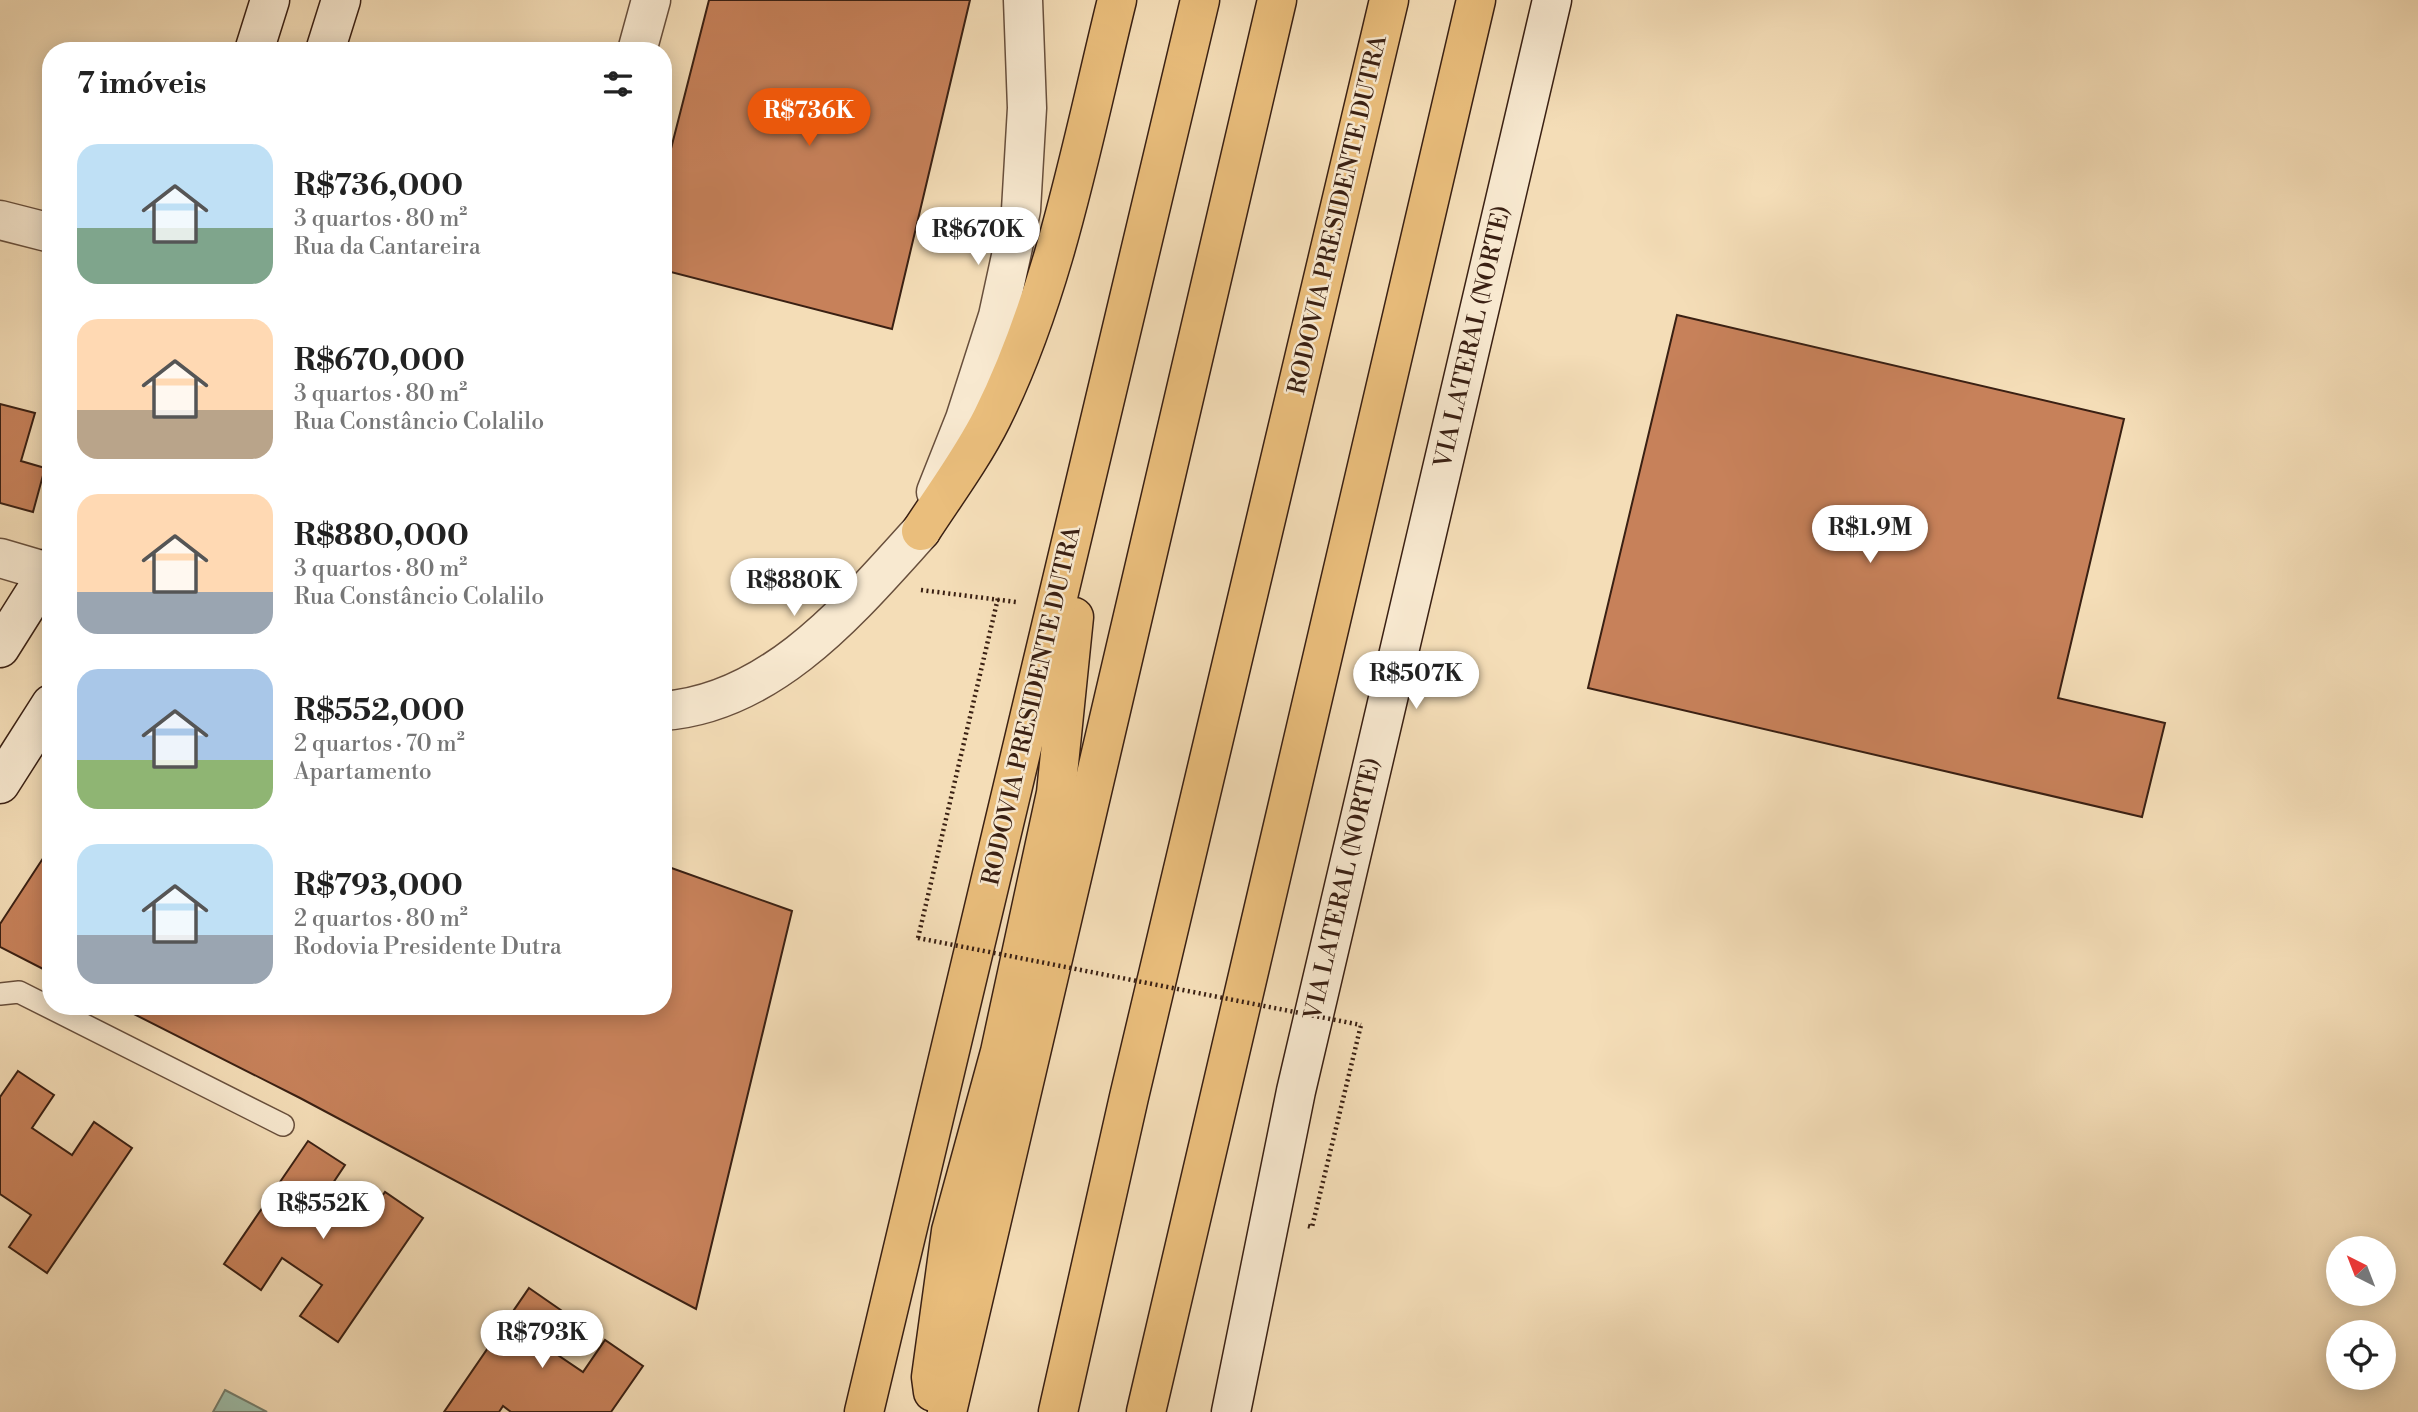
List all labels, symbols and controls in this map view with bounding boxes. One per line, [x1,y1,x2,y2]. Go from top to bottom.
street label: RODOVIA PRESIDENTE DUTRA [1282,32,1394,398]
text: 7 imóveis [77,65,206,103]
icon: filters [599,65,637,103]
pin: R$736K [752,88,866,148]
text: R$736K [764,97,854,125]
text: R$736,000 [294,167,463,205]
icon: home [133,172,217,256]
street label: VIA LATERAL (NORTE) [1428,203,1518,472]
text: 3 quartos · 80 m² [294,205,467,233]
pin: R$670K [921,208,1035,267]
text: R$670K [932,216,1024,244]
text: Rua da Cantareira [294,233,481,261]
text: R$670,000 [294,342,465,380]
icon: home [133,347,217,431]
text: 3 quartos · 80 m² [294,380,467,408]
text: Rua Constâncio Colalilo [294,408,544,436]
pin: R$1.9M [1813,505,1927,565]
text: R$1.9M [1828,514,1912,542]
text: R$880,000 [294,517,469,555]
icon: home [133,522,217,606]
street label: RODOVIA PRESIDENTE DUTRA [976,523,1088,889]
text: 3 quartos · 80 m² [294,555,467,583]
pin: R$880K [737,558,851,618]
text: R$880K [746,567,842,595]
text: Rua Constâncio Colalilo [294,583,544,611]
pin: R$507K [1359,652,1473,711]
text: R$507K [1369,660,1463,688]
text: R$552,000 [294,692,465,730]
icon: home [133,697,217,781]
text: 2 quartos · 70 m² [294,730,465,758]
street label: VIA LATERAL (NORTE) [1298,755,1388,1024]
text: Apartamento [294,758,432,786]
text: R$793,000 [294,867,463,905]
icon: home [133,872,217,956]
text: 2 quartos · 80 m² [294,905,468,933]
text: Rodovia Presidente Dutra [294,933,562,961]
pin: R$552K [266,1182,380,1241]
text: R$552K [277,1190,369,1218]
north arrow [2326,1236,2396,1306]
map controls [2326,1236,2396,1390]
pin: R$793K [485,1310,599,1370]
text: R$793K [497,1319,587,1347]
button: locate [2326,1320,2396,1390]

